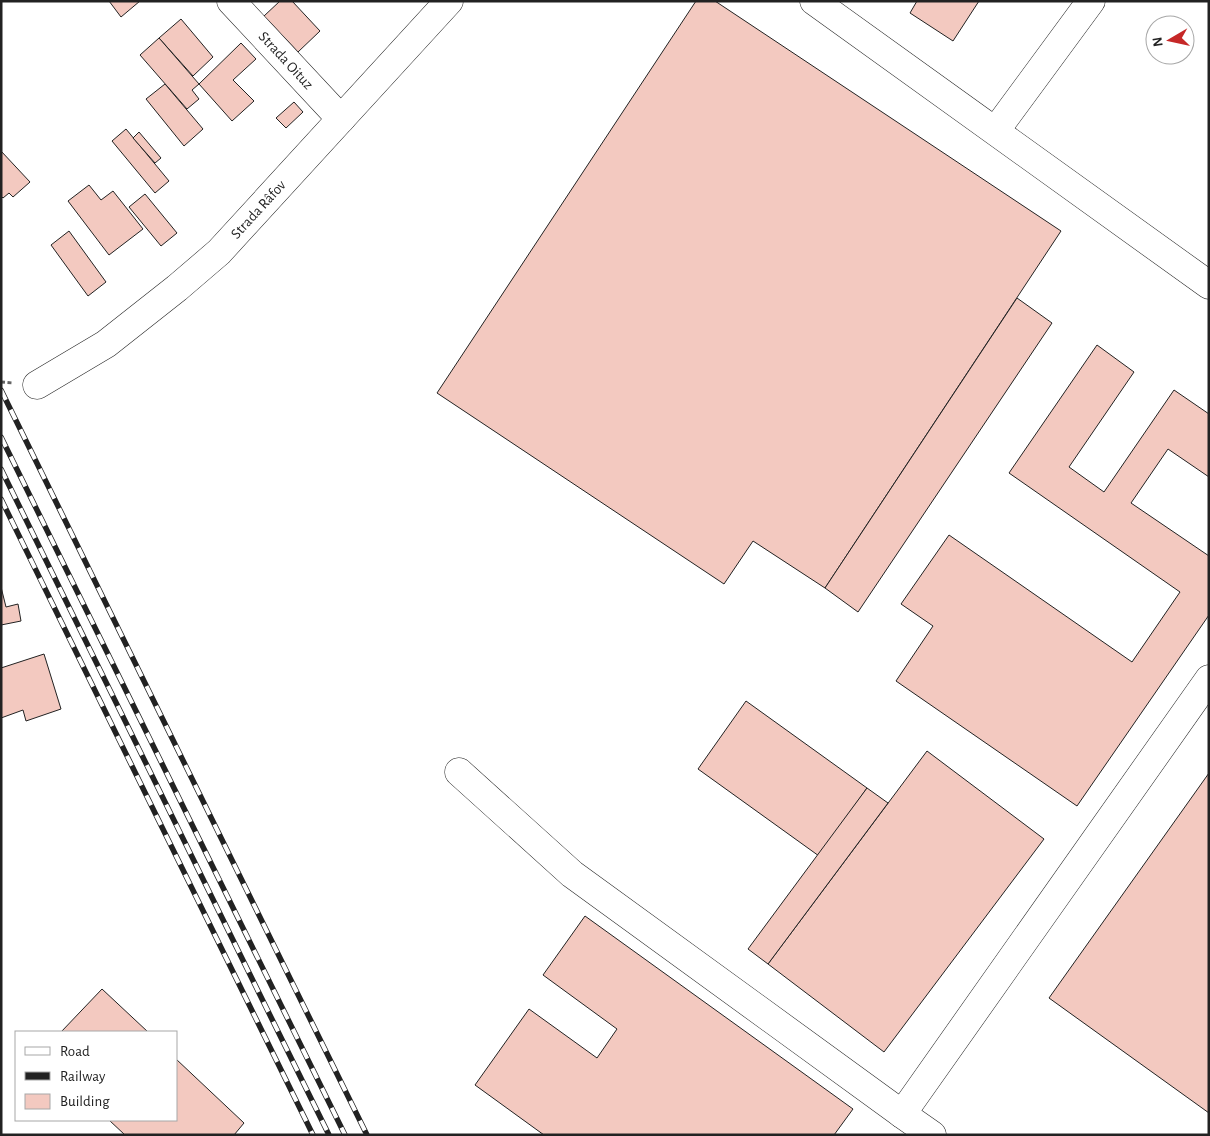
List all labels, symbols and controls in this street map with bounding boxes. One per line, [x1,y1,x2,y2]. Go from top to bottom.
north arrow [1145,15,1195,65]
street label: Strada Oituz [256,29,316,92]
text: N [1150,36,1166,48]
street label: Strada Râfov [228,177,289,241]
legend [15,1031,178,1121]
text: Road [60,1044,90,1059]
text: Railway [60,1069,106,1084]
text: Building [60,1094,110,1109]

